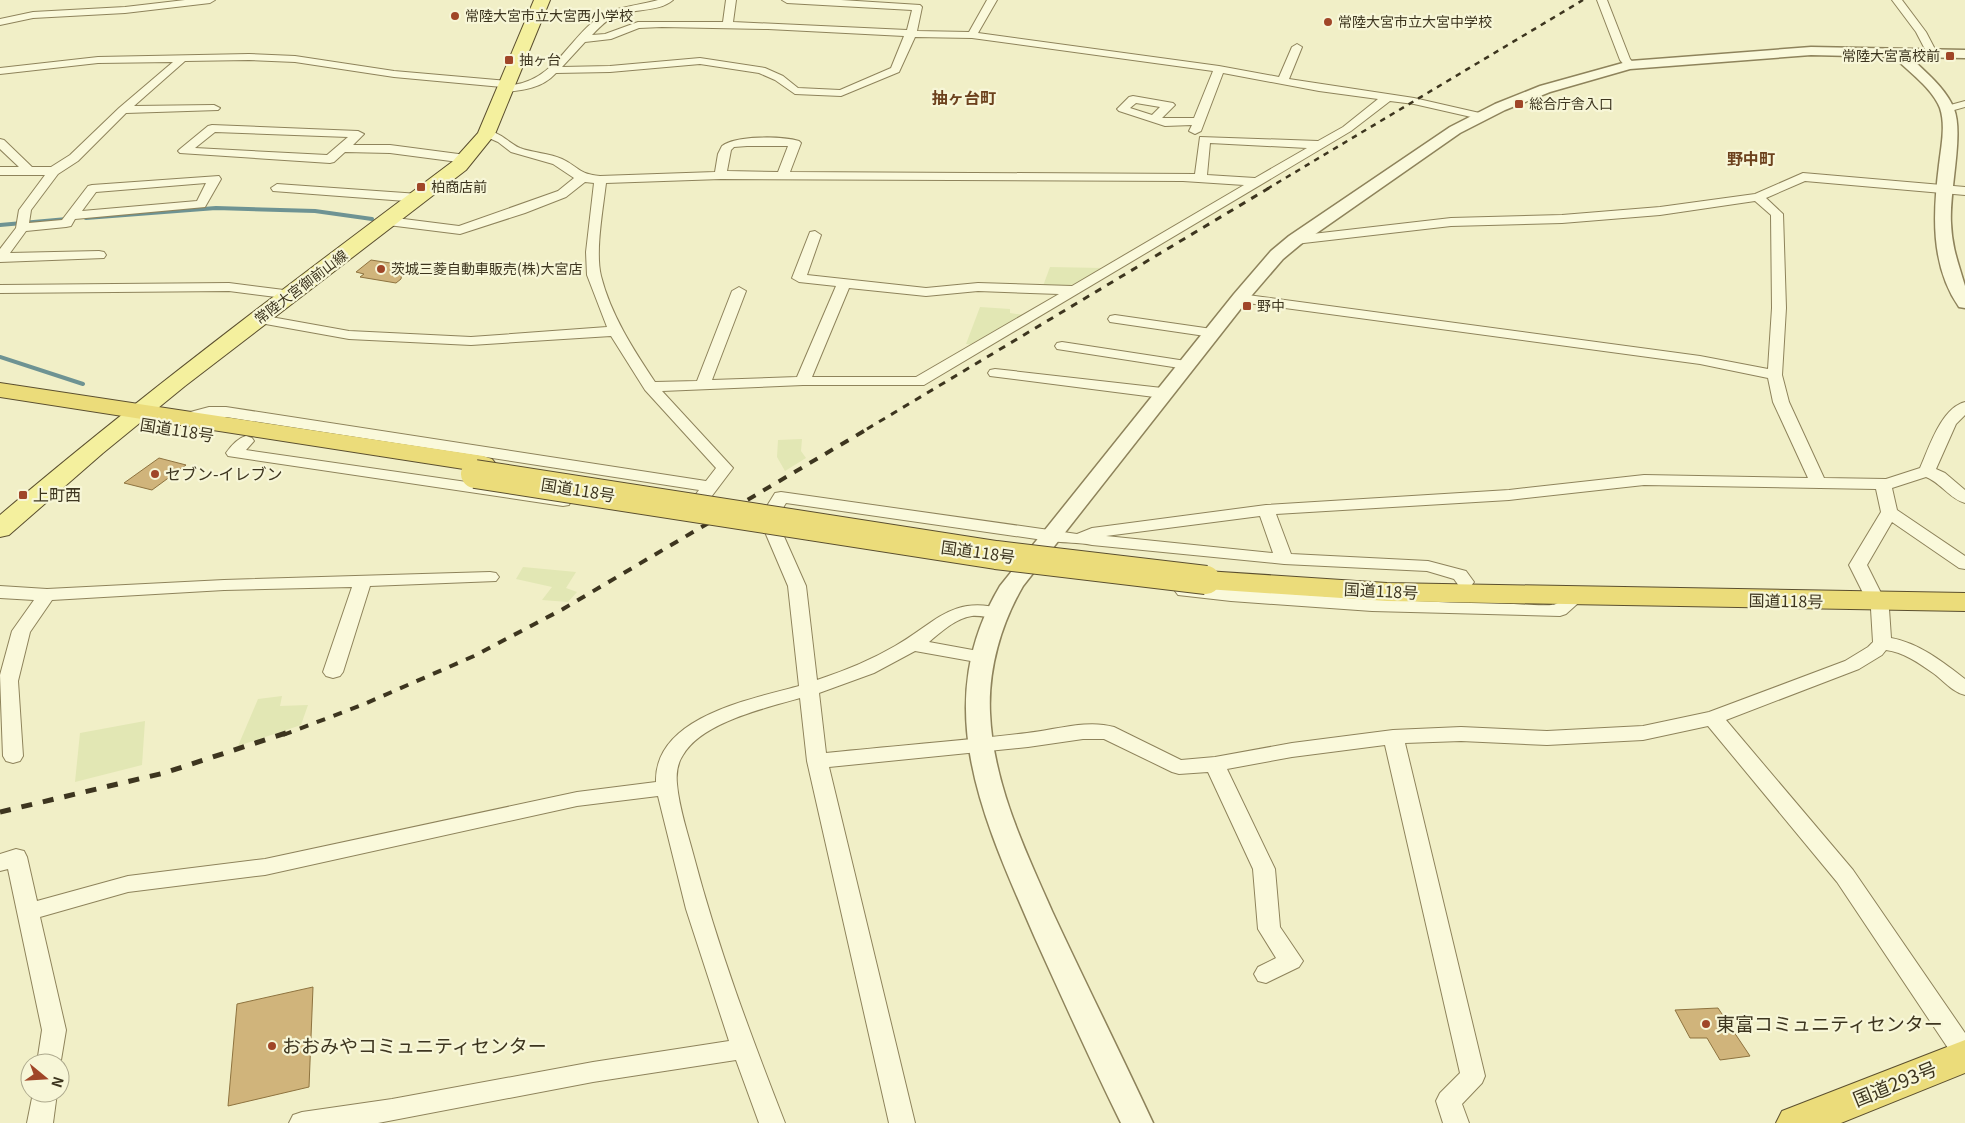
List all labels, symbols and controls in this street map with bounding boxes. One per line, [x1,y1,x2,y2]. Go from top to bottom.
place label: 常陸大宮市立大宮西小学校 [465,5,633,25]
marker: 常陸大宮市立大宮西小学校 [449,10,461,22]
place label: 常陸大宮市立大宮中学校 [1338,11,1492,31]
marker: 常陸大宮市立大宮中学校 [1322,16,1334,28]
place label: 常陸大宮高校前 [1842,45,1940,65]
place label: 抽ヶ台 [519,49,561,69]
marker: 常陸大宮高校前 [1944,50,1956,62]
marker: 抽ヶ台 [503,54,515,66]
district label: 抽ヶ台町 [932,85,996,109]
place label: 総合庁舎入口 [1529,93,1613,113]
marker: 総合庁舎入口 [1513,98,1525,110]
district label: 野中町 [1727,146,1775,170]
place label: 柏商店前 [431,176,487,196]
marker: 柏商店前 [415,181,427,193]
street label: 常陸大宮御前山線 [250,245,351,328]
place label: 茨城三菱自動車販売(株)大宮店 [391,258,582,278]
marker: 茨城三菱自動車販売(株)大宮店 [375,263,387,275]
place label: 野中 [1257,295,1285,315]
marker: 野中 [1241,300,1253,312]
street label: 国道118号 [138,411,216,447]
place label: セブン-イレブン [165,461,283,485]
marker: セブン-イレブン [149,468,161,480]
street label: 国道118号 [539,471,617,507]
place label: 上町西 [33,482,81,506]
marker: 上町西 [17,489,29,501]
street label: 国道118号 [940,534,1017,568]
street label: 国道118号 [1343,576,1419,604]
street label: 国道118号 [1748,587,1824,613]
place label: 東富コミュニティセンター [1716,1009,1943,1036]
marker: 東富コミュニティセンター [1700,1018,1712,1030]
place label: おおみやコミュニティセンター [282,1031,547,1058]
marker: おおみやコミュニティセンター [266,1040,278,1052]
north arrow [20,1053,70,1103]
street label: 国道293号 [1848,1053,1941,1112]
text: N [47,1074,69,1090]

